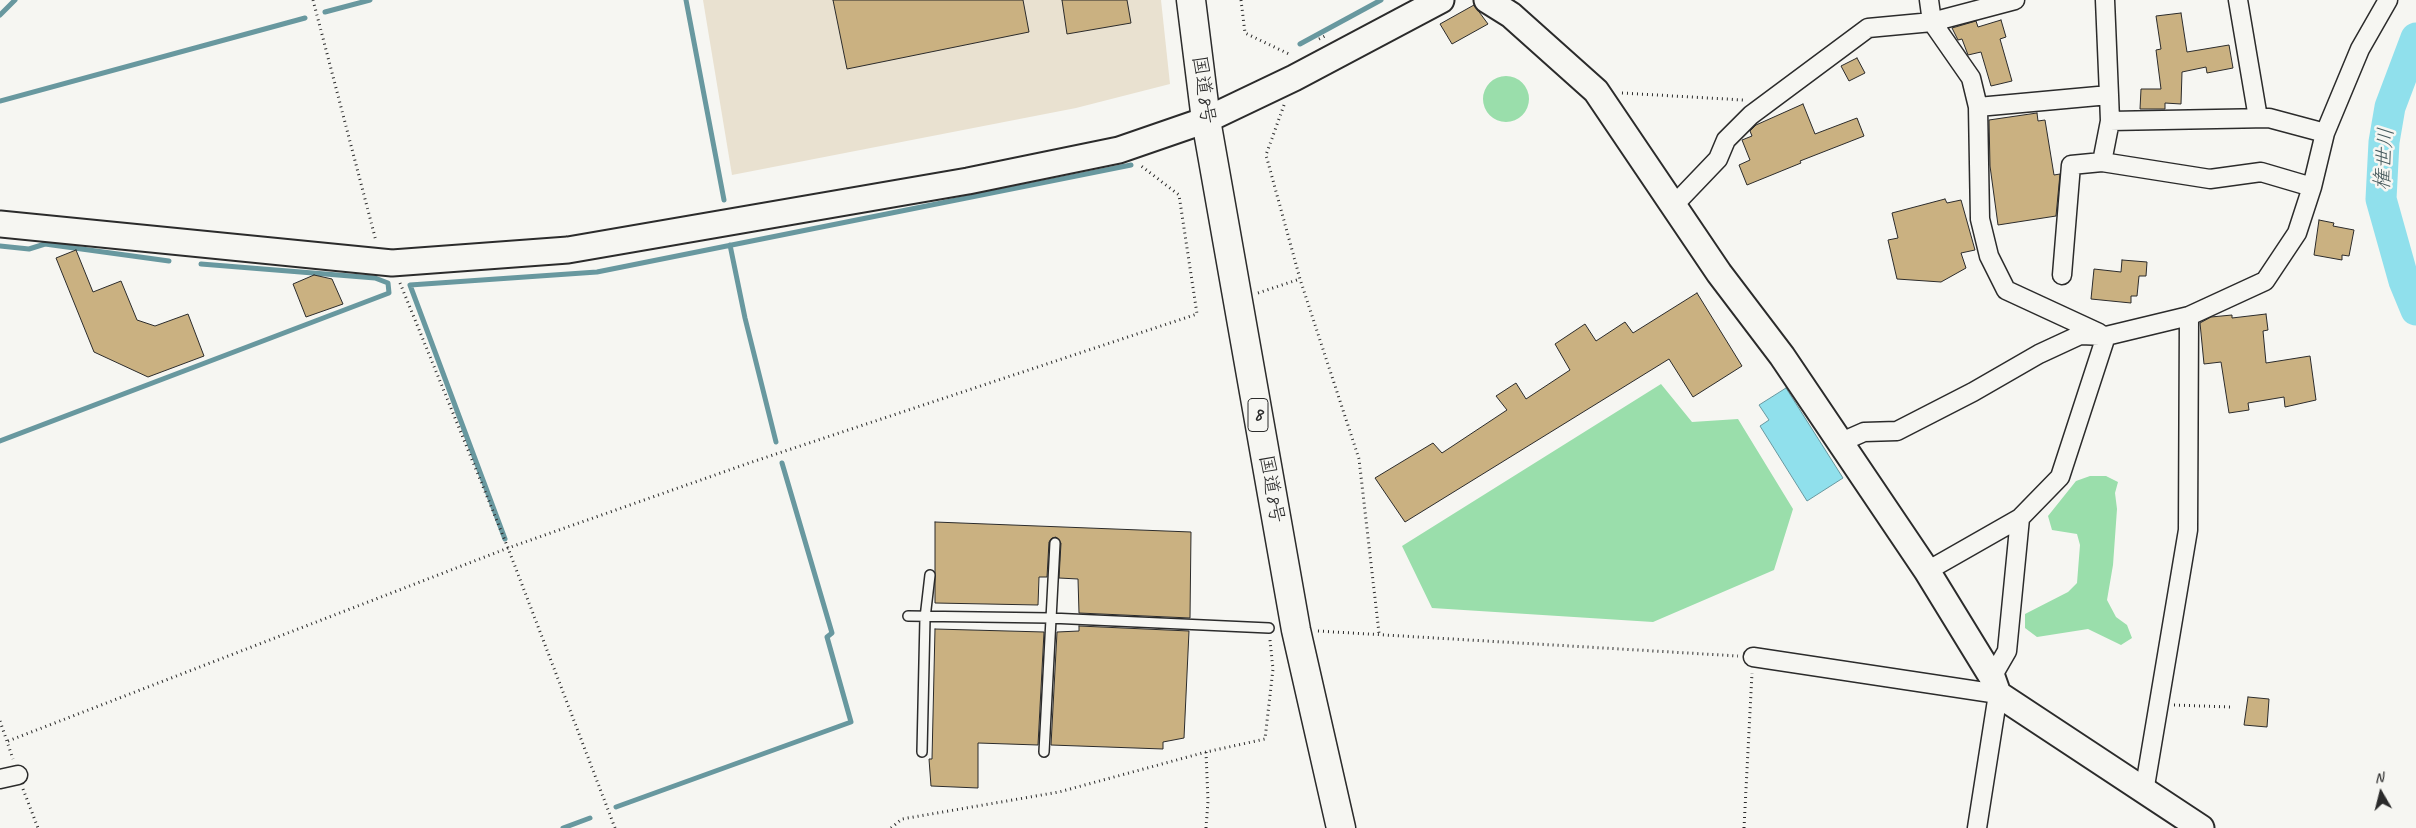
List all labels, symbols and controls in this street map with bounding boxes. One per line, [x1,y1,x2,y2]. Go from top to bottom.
street label: 国道8号 [1186,54,1220,126]
water label: 権世川 [2370,127,2400,191]
road number: 8 [1248,398,1268,432]
street label: 国道8号 [1253,453,1289,525]
north arrow [2356,768,2406,818]
text: N [2373,769,2384,787]

